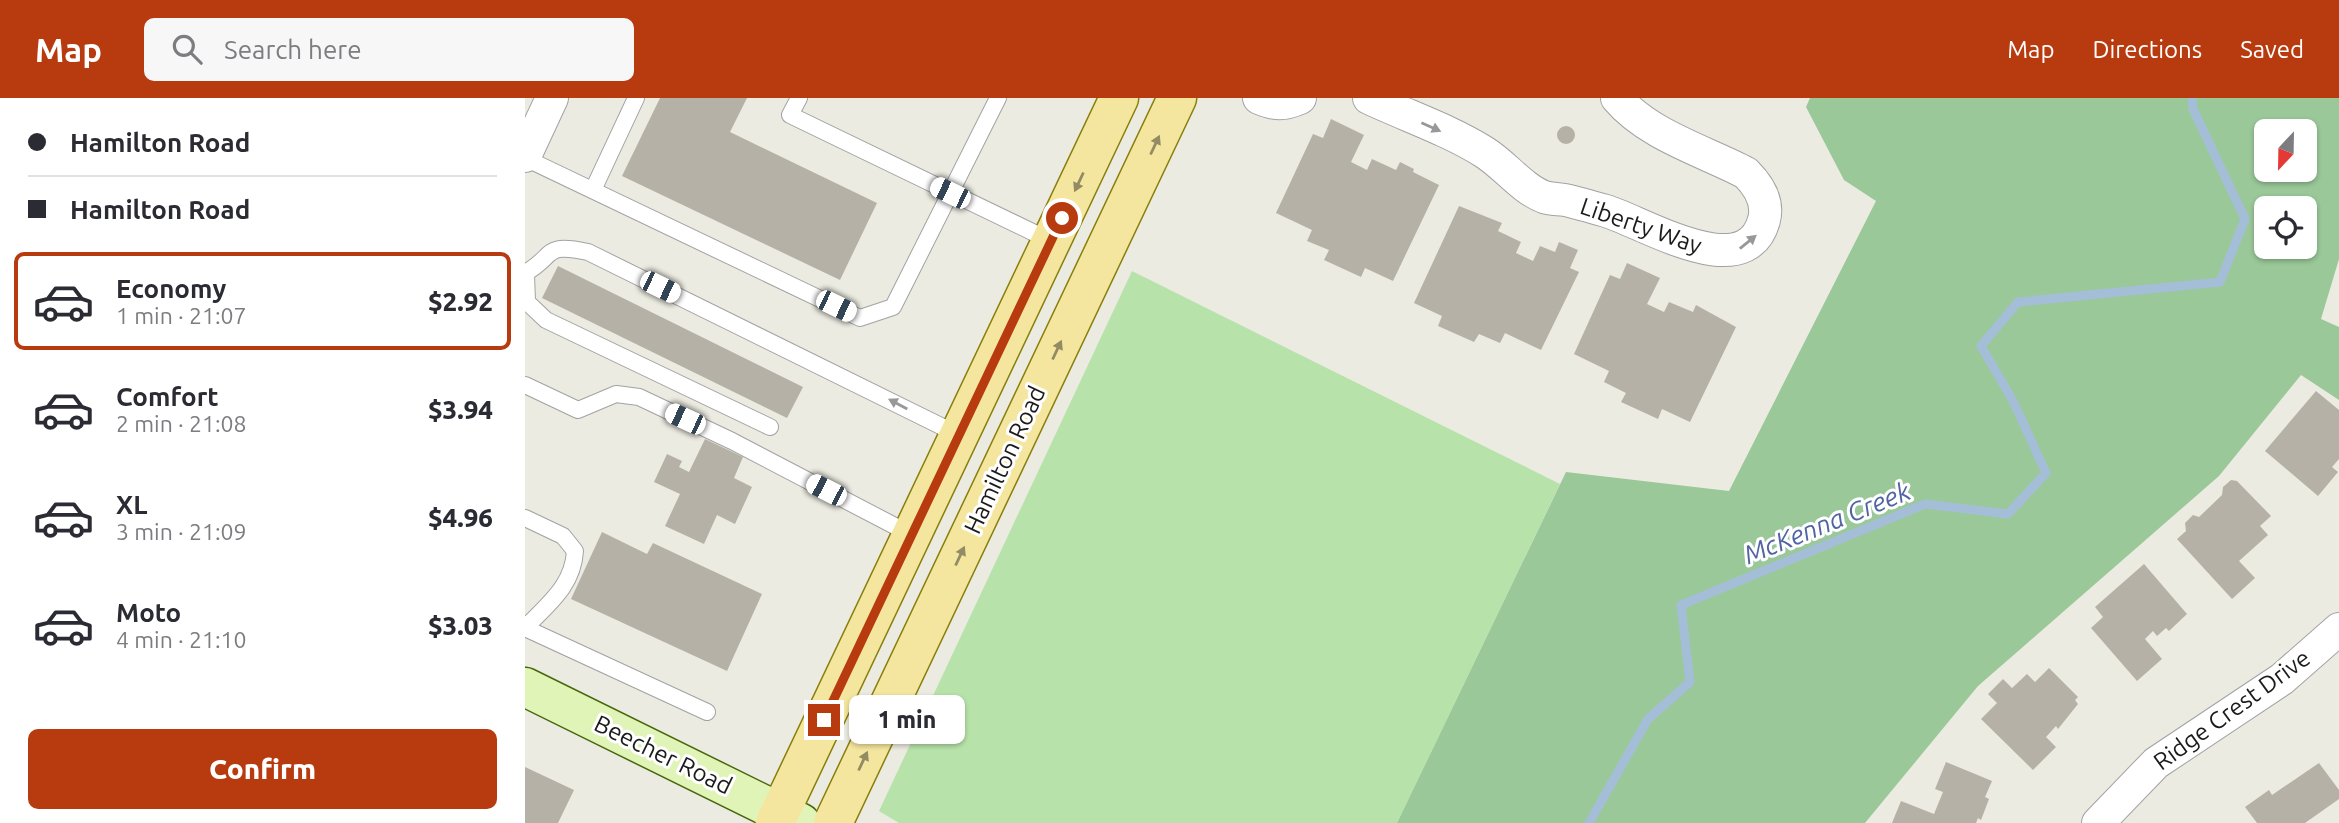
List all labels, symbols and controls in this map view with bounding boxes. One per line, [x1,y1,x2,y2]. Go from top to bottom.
search box [144,18,634,81]
icon: search [168,30,206,68]
text: Map [35,31,102,68]
text: Search here [224,35,362,64]
text: Map [2007,36,2054,63]
text: Directions [2092,36,2202,63]
text: Saved [2240,36,2304,63]
north arrow [2254,119,2317,182]
map controls [2254,119,2317,259]
one-way arrow [1421,121,1441,132]
text: Hamilton Road [70,128,250,157]
one-way arrow [1149,135,1161,155]
one-way arrow [1073,172,1085,192]
car [927,174,974,212]
street label: Liberty Way [1577,192,1706,259]
text: Hamilton Road [70,195,250,224]
button: locate [2254,196,2317,259]
route start [1046,202,1078,234]
one-way arrow [1738,235,1756,250]
car [637,268,684,306]
icon: car [32,270,95,333]
text: Economy [116,274,226,303]
text: $2.92 [428,287,493,316]
car [813,287,860,325]
text: 1 min · 21:07 [116,303,247,328]
one-way arrow [1052,340,1063,360]
icon: car [32,378,95,441]
text: Comfort [116,382,219,411]
street label: Hamilton Road [959,382,1051,538]
text: $3.94 [428,395,493,424]
one-way arrow [888,398,908,410]
car [662,401,709,437]
text: 2 min · 21:08 [116,411,247,436]
car [803,471,850,509]
water label: McKenna Creek [1739,476,1915,569]
icon: car [32,486,95,549]
text: XL [116,490,147,519]
text: $4.96 [428,503,493,532]
text: 3 min · 21:09 [116,519,247,544]
one-way arrow [954,546,966,566]
icon: car [32,594,95,657]
text: Moto [116,598,181,627]
text: $3.03 [428,611,493,640]
text: 4 min · 21:10 [116,627,247,652]
street label: Ridge Crest Drive [2148,644,2315,775]
callout: 1 min [849,696,964,744]
route end [808,704,840,736]
text: 1 min [878,707,936,732]
street label: Beecher Road [590,710,736,800]
button: Confirm [28,729,497,809]
one-way arrow [857,751,868,771]

